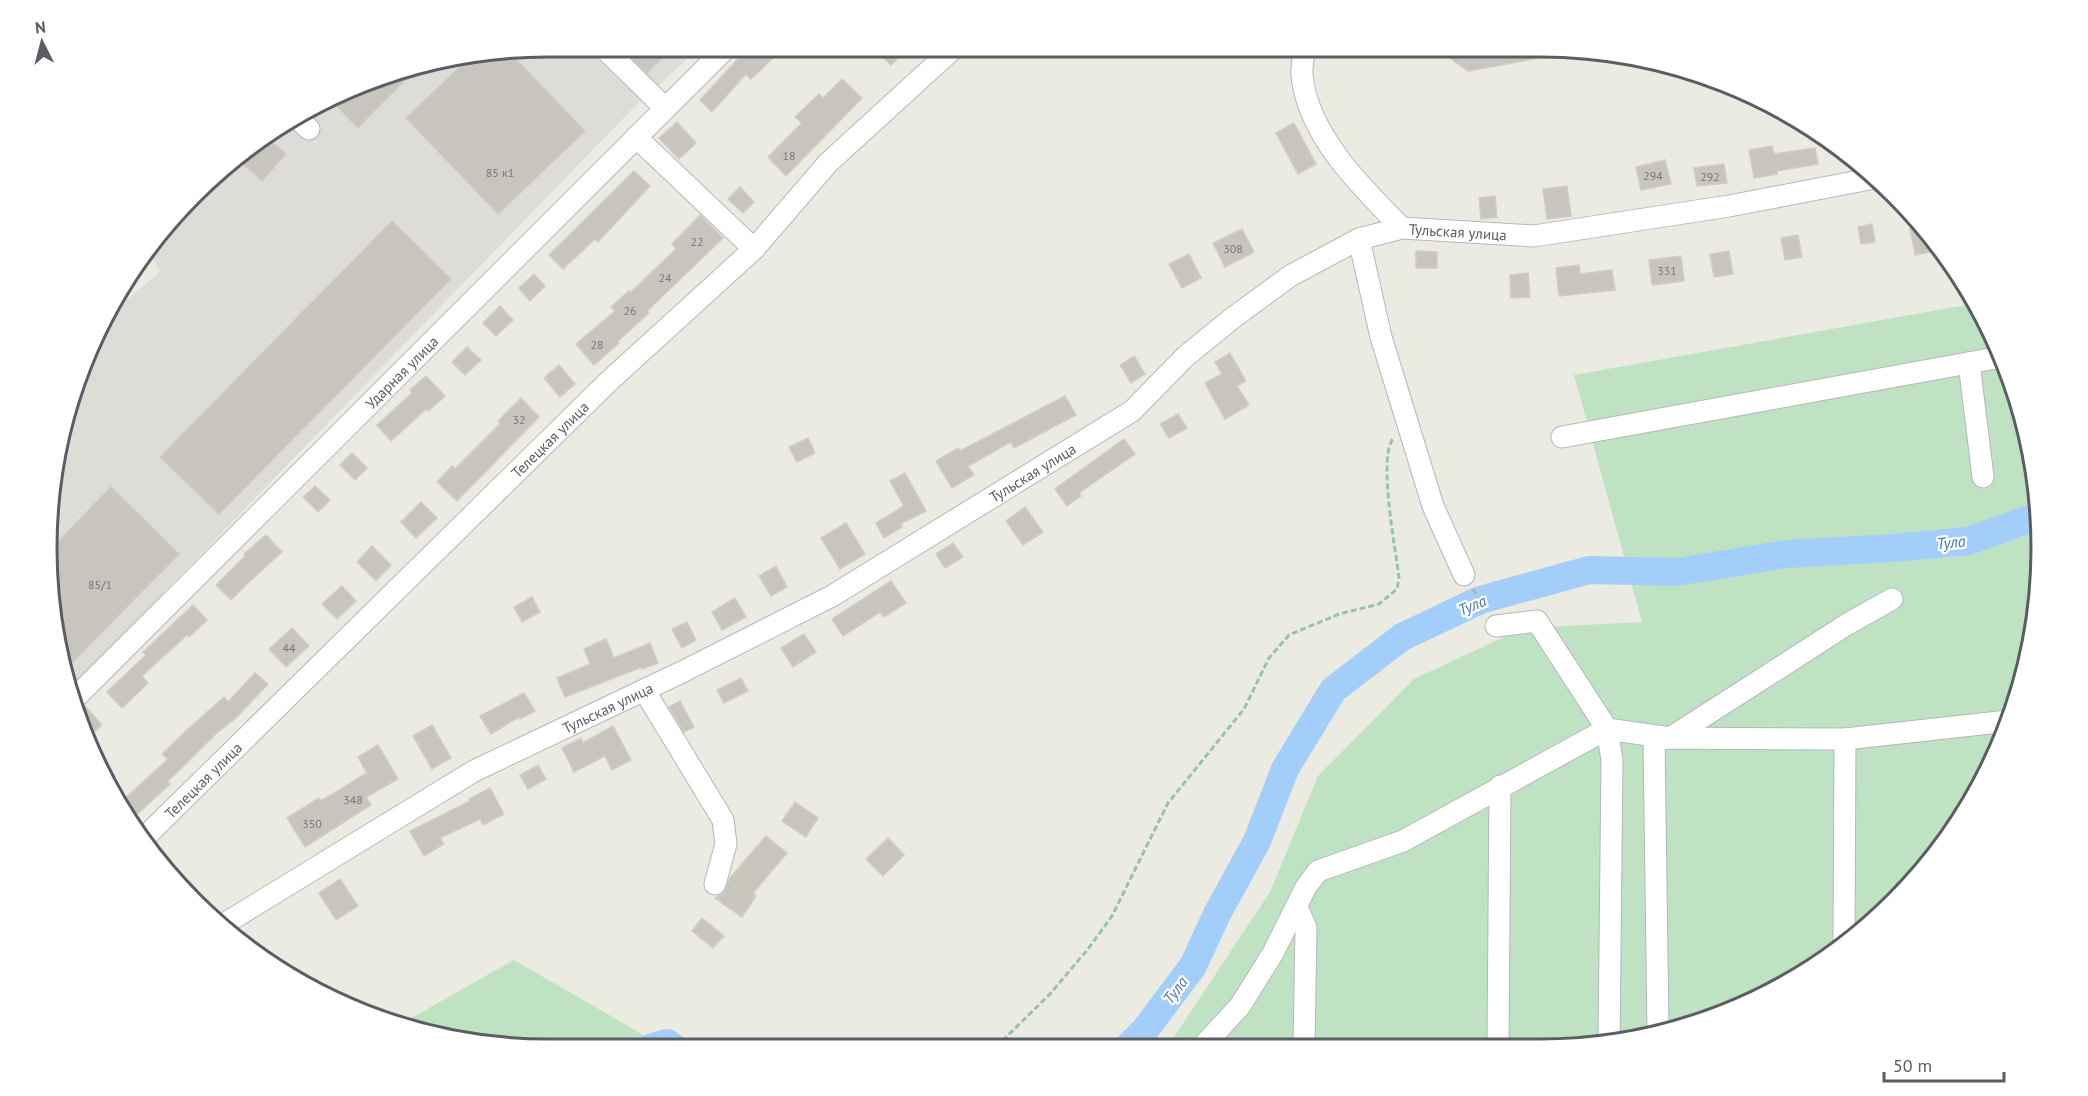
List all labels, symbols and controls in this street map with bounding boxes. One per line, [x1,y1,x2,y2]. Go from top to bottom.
north arrow [12,12,72,72]
text: N [34,17,47,38]
house number: 18 [782,148,796,163]
house number: 85 к1 [486,165,514,180]
house number: 294 [1643,168,1663,183]
house number: 292 [1700,169,1720,184]
street label: Тульская улица [1408,219,1507,244]
house number: 22 [690,234,704,249]
house number: 308 [1223,241,1243,256]
house number: 331 [1657,263,1677,278]
house number: 24 [658,270,672,285]
house number: 26 [623,303,637,318]
street label: Ударная улица [361,331,442,412]
house number: 28 [590,337,604,352]
street label: Телецкая улица [507,397,592,481]
house number: 32 [512,412,526,427]
street label: Тульская улица [986,439,1079,506]
water label: Тула [1935,531,1967,553]
house number: 85/1 [88,577,112,592]
water label: Тула [1455,590,1489,620]
house number: 44 [282,640,296,655]
street label: Тульская улица [559,678,656,737]
street label: Телецкая улица [160,738,246,822]
house number: 348 [343,792,363,807]
house number: 350 [302,816,322,831]
water label: Тула [1158,972,1192,1008]
scale bar [1884,1045,2004,1083]
text: 50 m [1893,1054,1932,1077]

